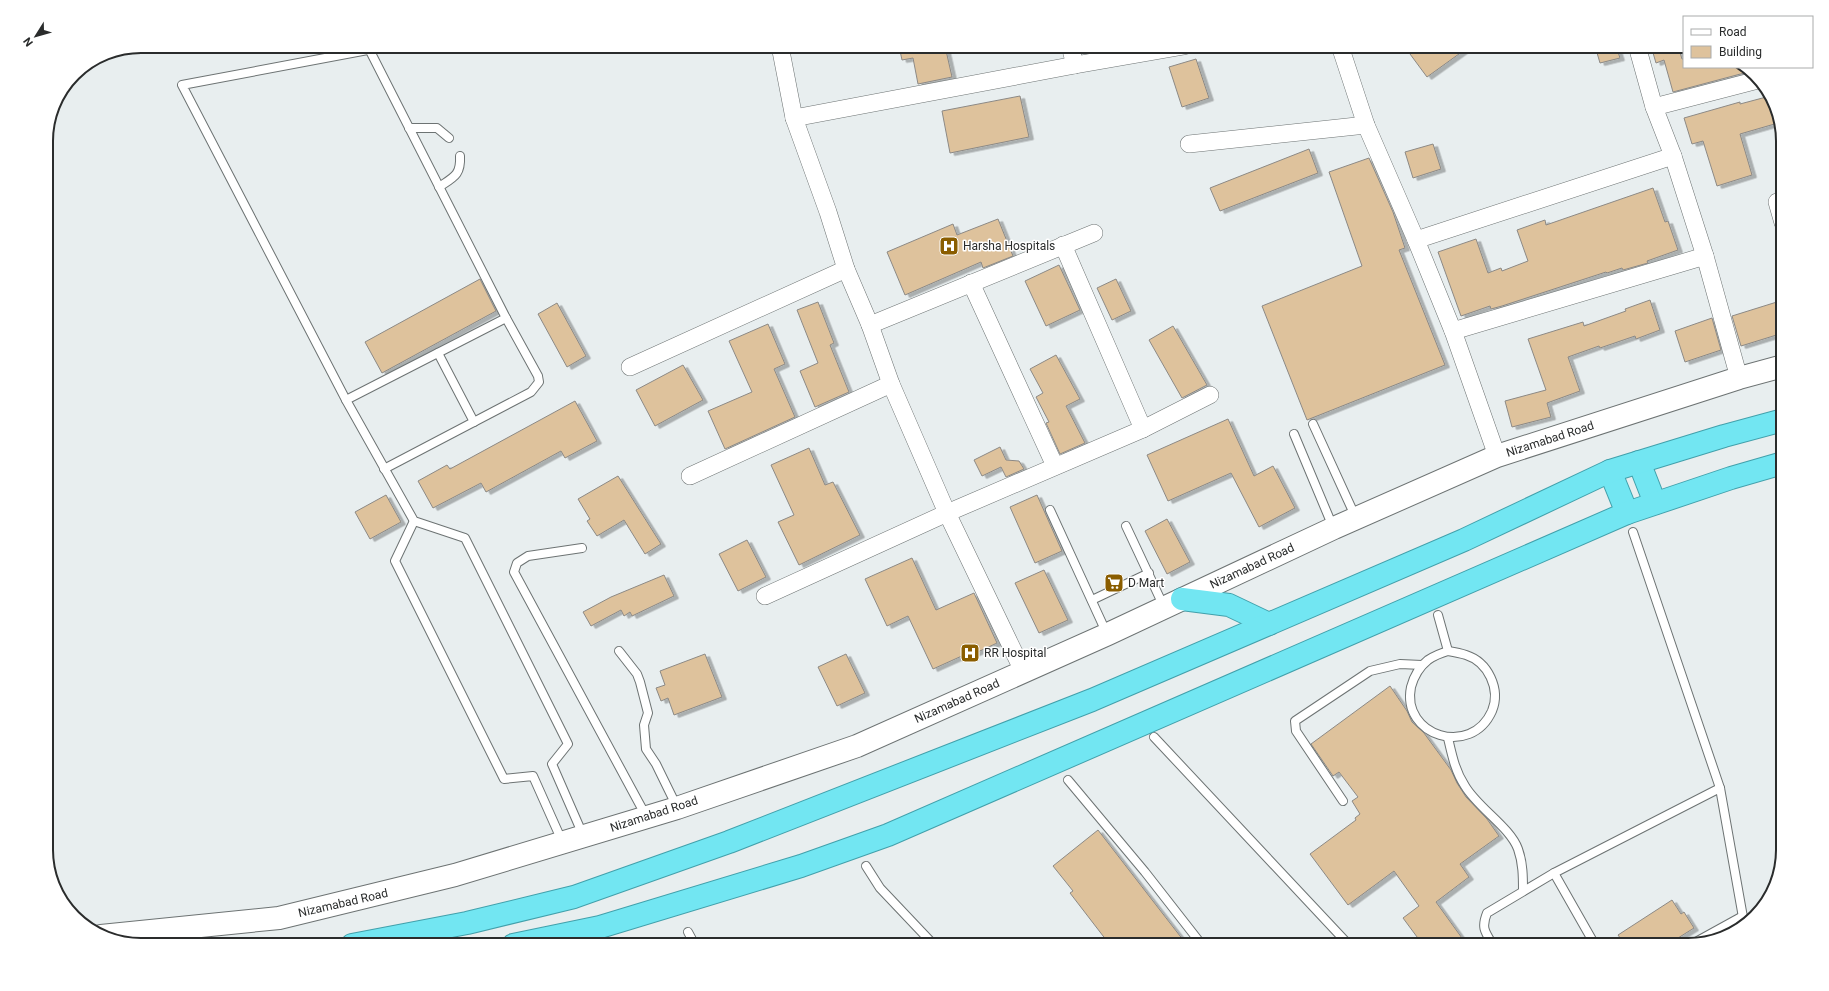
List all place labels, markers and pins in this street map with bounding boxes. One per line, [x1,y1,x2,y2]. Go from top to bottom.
hospital icon: Harsha Hospitals [938,235,960,257]
place label: Harsha Hospitals [963,239,1055,253]
supermarket icon: D Mart [1103,572,1125,594]
place label: D Mart [1128,576,1164,590]
hospital icon: RR Hospital [959,642,981,664]
place label: RR Hospital [984,646,1046,660]

